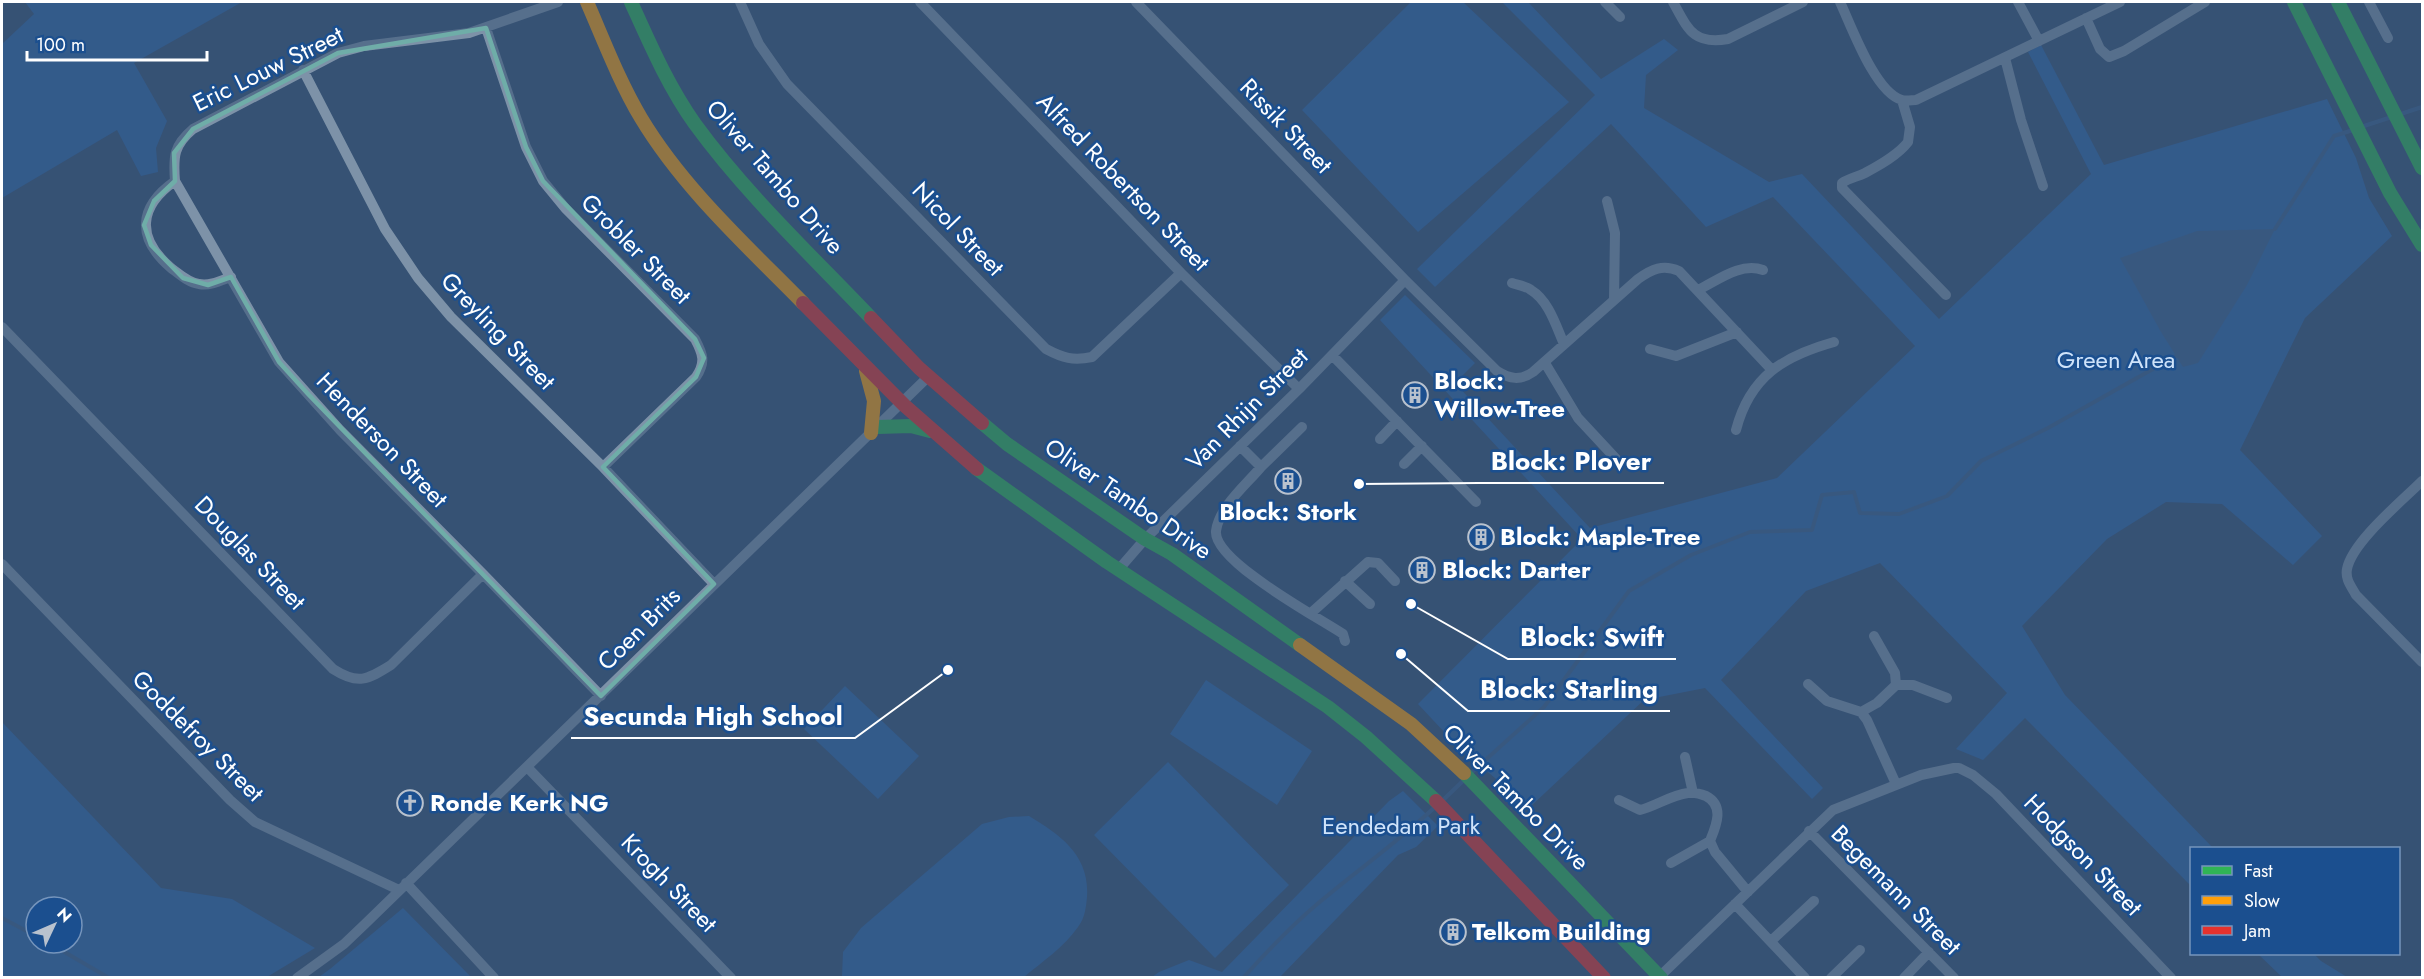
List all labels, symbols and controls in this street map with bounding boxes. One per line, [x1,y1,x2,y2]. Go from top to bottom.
street label: Eric Louw Street [187,17,349,120]
scale bar [27,24,207,62]
text: 100 m [36,32,85,58]
street label: Rissik Street [1232,70,1341,181]
street label: Alfred Robertson Street [1029,85,1218,279]
street label: Oliver Tambo Drive [698,92,853,262]
street label: Nicol Street [904,174,1013,284]
street label: Grobler Street [573,185,700,312]
street label: Greyling Street [433,264,564,397]
street label: Van Rhijn Street [1178,339,1316,478]
park label: Green Area [2057,342,2175,377]
place label: Block: Willow-Tree [1434,363,1565,426]
street label: Henderson Street [309,364,456,515]
building icon: Block: Willow-Tree [1400,380,1430,410]
street label: Oliver Tambo Drive [1038,430,1219,568]
callout: Block: Plover [1479,439,1664,483]
text: Block: Plover [1491,442,1652,480]
building icon: Block: Stork [1273,466,1303,496]
street label: Douglas Street [187,488,314,618]
place label: Block: Stork [1219,494,1357,529]
place label: Block: Maple-Tree [1500,519,1700,554]
building icon: Block: Maple-Tree [1466,522,1496,552]
place label: Block: Darter [1442,552,1591,587]
building icon: Block: Darter [1407,555,1437,585]
street label: Coen Brits [589,579,688,678]
callout: Block: Swift [1508,615,1676,659]
text: Block: Swift [1520,618,1665,656]
street label: Goddefroy Street [124,662,272,810]
callout: Block: Starling [1468,667,1670,711]
text: Block: Starling [1480,670,1658,708]
callout: Secunda High School [571,694,855,738]
text: Secunda High School [583,697,843,735]
street label: Oliver Tambo Drive [1435,715,1598,878]
place label: Ronde Kerk NG [430,785,609,820]
street label: Hodgson Street [2016,786,2151,924]
church icon: Ronde Kerk NG [395,788,425,818]
park label: Eendedam Park [1322,808,1480,843]
street label: Begemann Street [1823,817,1970,963]
street label: Krogh Street [613,825,726,940]
legend [2190,847,2400,955]
text: Fast [2244,858,2273,884]
text: Slow [2244,888,2281,914]
north arrow [24,895,84,955]
text: N [52,902,77,927]
place label: Telkom Building [1472,914,1651,949]
building icon: Telkom Building [1438,917,1468,947]
text: Jam [2242,918,2271,944]

